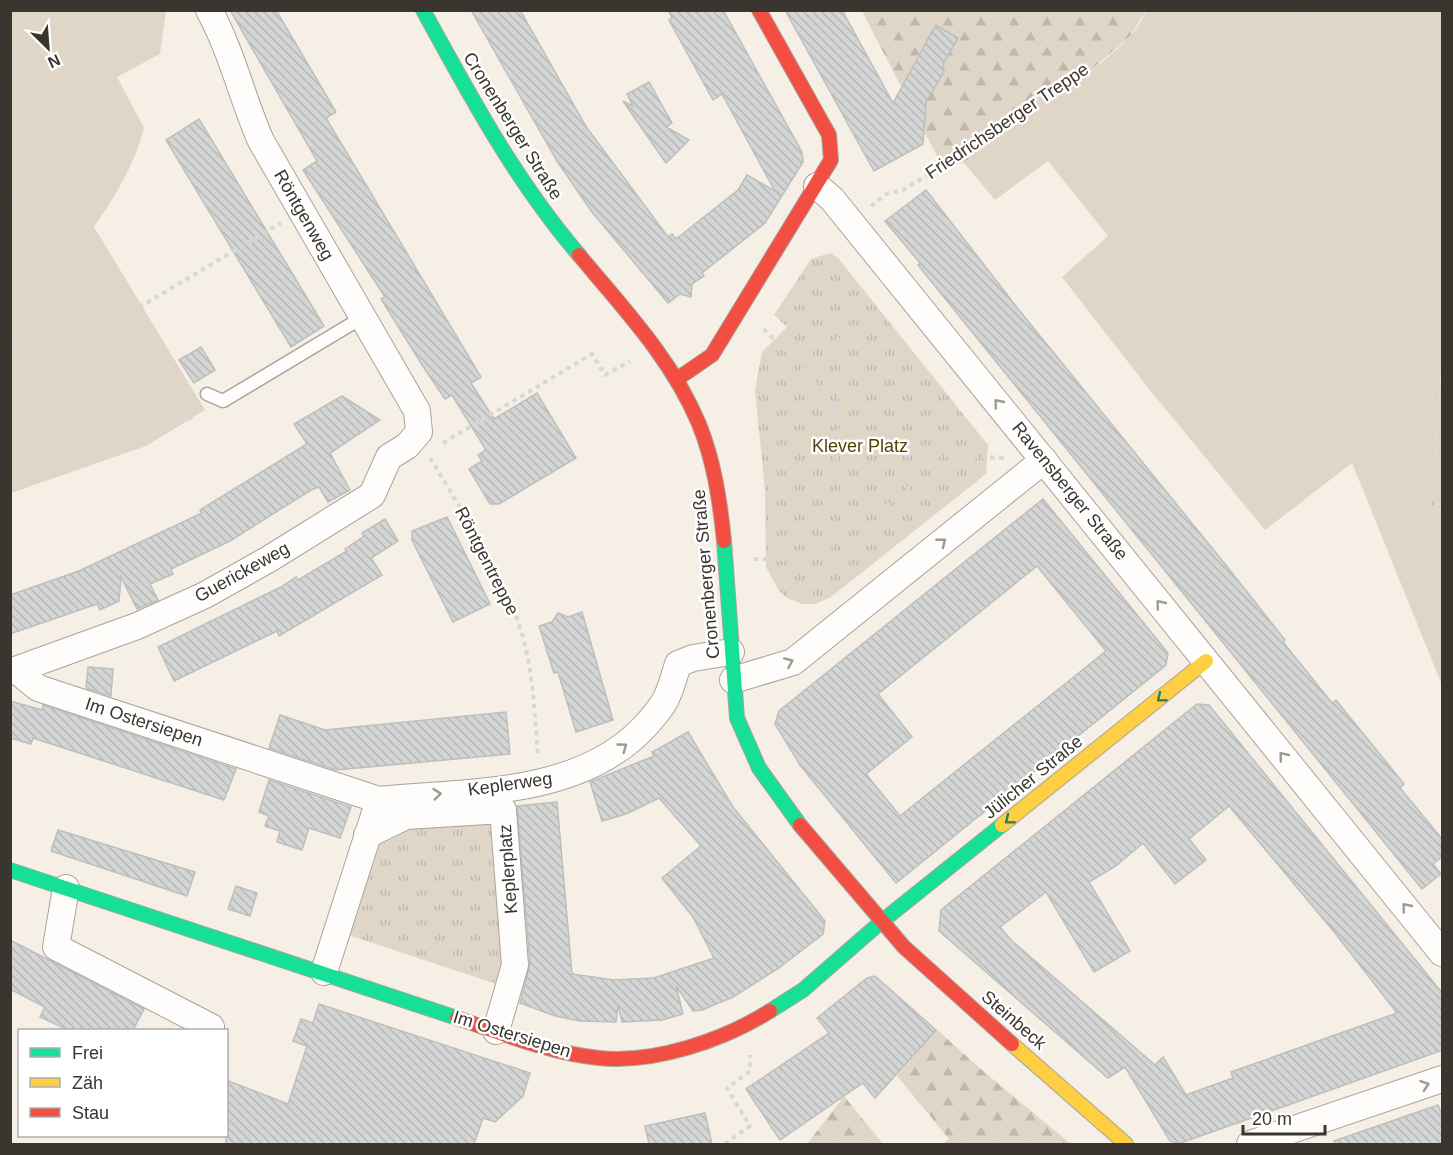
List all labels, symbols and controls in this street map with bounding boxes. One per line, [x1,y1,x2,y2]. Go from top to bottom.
north arrow [18,18,78,78]
street label: Cronenberger Straße [459,49,567,203]
text: N [45,51,63,71]
street label: Friedrichsberger Treppe [922,59,1092,183]
street label: Röntgenweg [270,166,338,264]
one-way arrow [995,399,1006,410]
street label: Ravensberger Straße [1008,418,1132,564]
park label: Klever Platz [812,436,908,456]
street label: Cronenberger Straße [689,488,723,660]
street label: Röntgentreppe [451,503,523,619]
street label: Guerickeweg [191,538,293,606]
one-way arrow [935,539,946,550]
one-way arrow [1157,600,1168,611]
one-way arrow [782,657,793,669]
one-way arrow [1157,690,1168,701]
street label: Im Ostersiepen [83,694,205,750]
street label: Jülicher Straße [980,731,1086,823]
one-way arrow [616,743,627,754]
one-way arrow [1279,752,1290,763]
street label: Keplerweg [466,768,554,800]
one-way arrow [432,788,441,801]
one-way arrow [1004,812,1015,823]
street label: Keplerplatz [495,823,521,915]
one-way arrow [1402,903,1413,914]
street label: Steinbeck [978,987,1051,1054]
street label: Im Ostersiepen [451,1007,573,1061]
legend [18,1029,228,1137]
text: Frei [72,1043,103,1063]
text: Zäh [72,1073,103,1093]
one-way arrow [1419,1080,1430,1093]
scale bar [1243,1098,1326,1136]
text: Stau [72,1103,109,1123]
text: 20 m [1252,1109,1292,1129]

